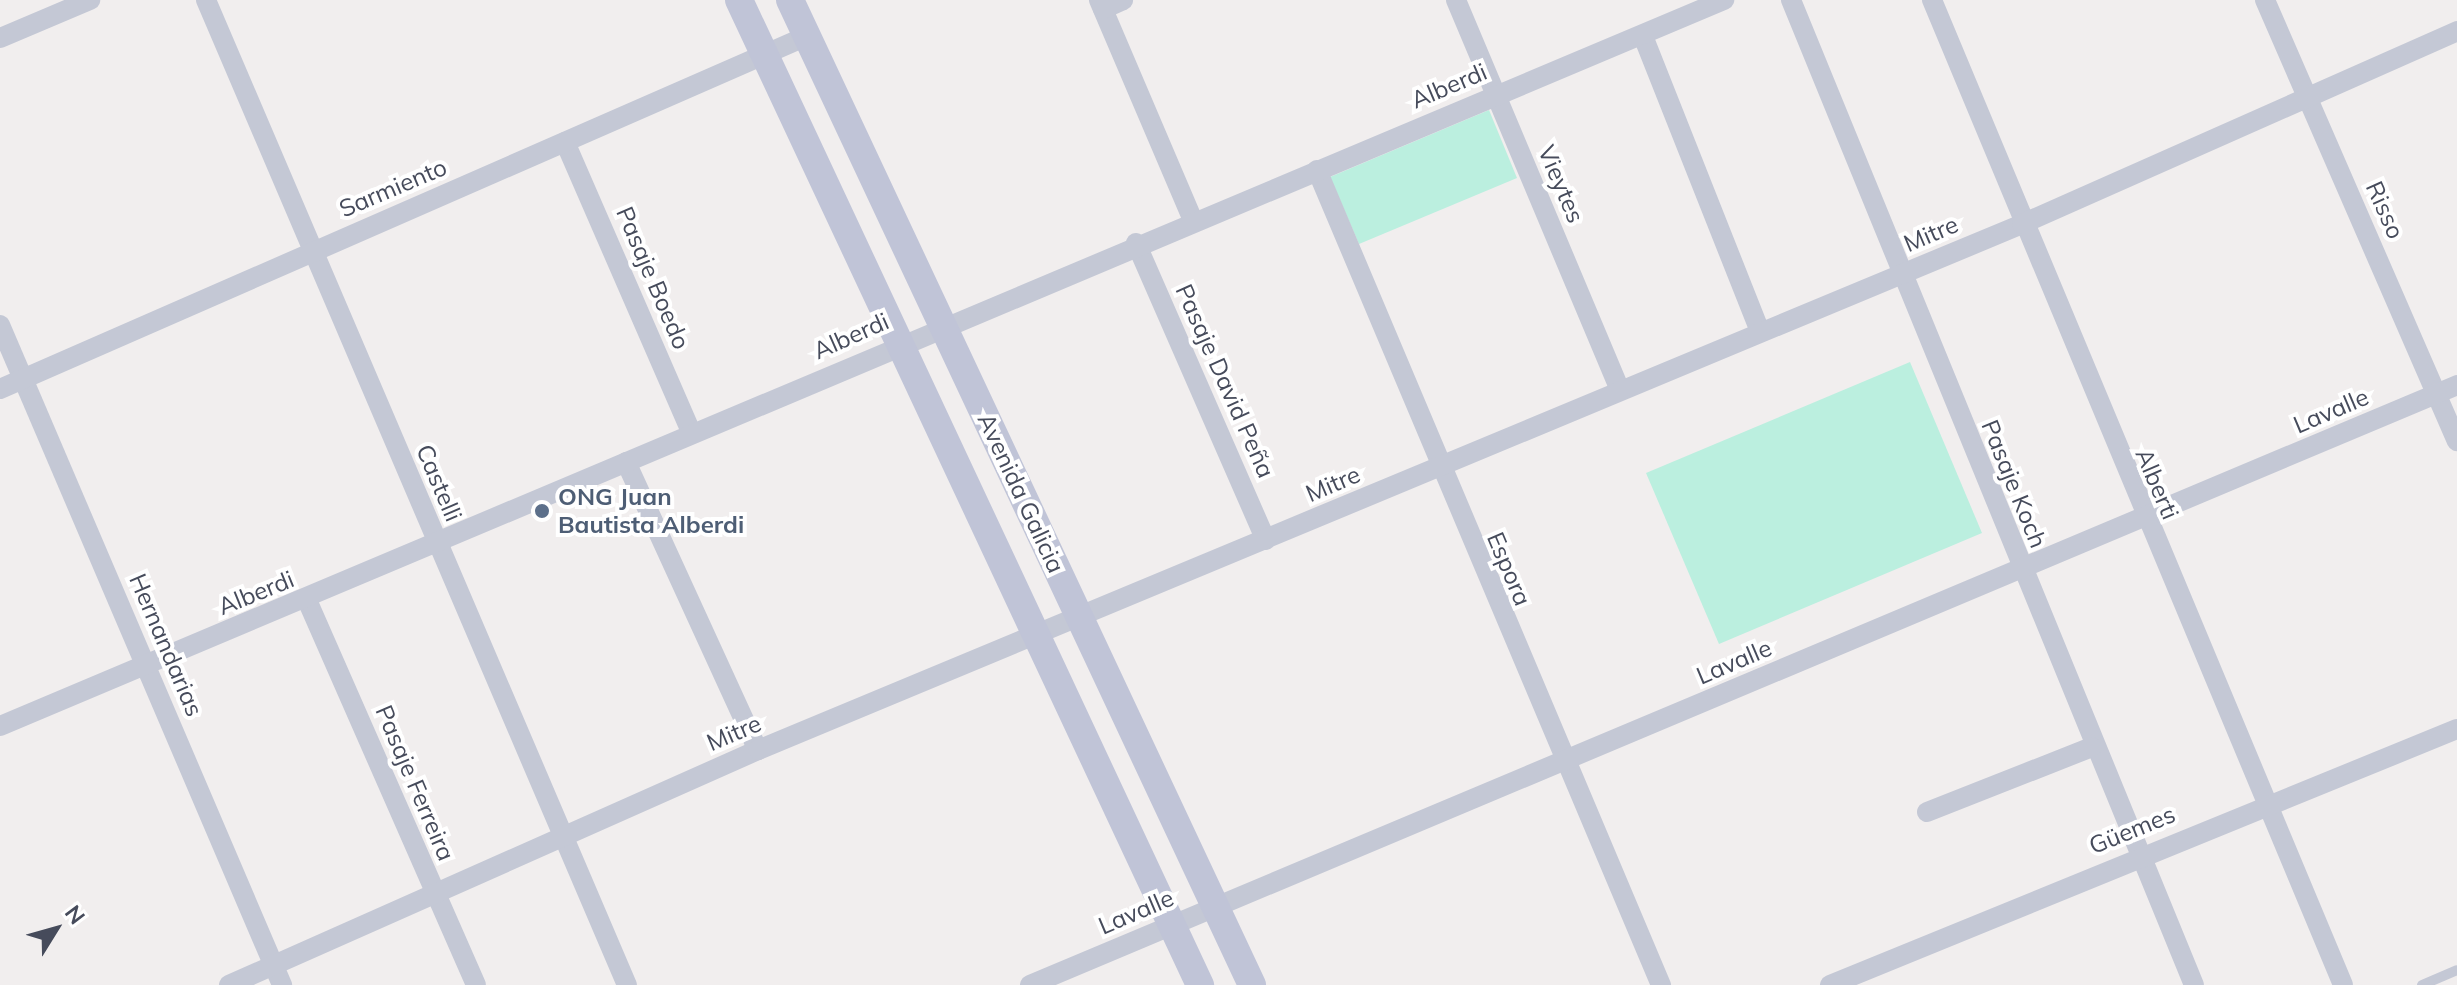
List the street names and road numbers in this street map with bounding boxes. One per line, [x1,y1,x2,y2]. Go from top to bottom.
street label: Alberdi [1407,57,1491,115]
street label: Vieytes [1532,141,1590,227]
street label: Sarmiento [335,152,451,224]
street label: Risso [2360,177,2410,243]
street label: Pasaje Boedo [610,202,696,354]
street label: Mitre [1899,210,1963,258]
street label: Pasaje David Peña [1169,280,1281,482]
street label: Alberdi [809,307,893,365]
street label: Lavalle [2289,382,2373,440]
street label: Avenida Galicia [971,409,1071,577]
street label: Pasaje Koch [1975,416,2053,552]
street label: Castelli [410,440,468,526]
street label: Alberti [2129,444,2185,524]
street label: Mitre [1301,460,1365,508]
street label: Espora [1481,528,1537,610]
street label: Alberdi [214,565,298,621]
street label: Hernandarias [123,569,209,721]
street label: Lavalle [1692,633,1776,691]
street label: Pasaje Ferreira [369,701,461,865]
street label: Mitre [702,709,766,757]
street label: Güemes [2085,800,2179,860]
street label: Lavalle [1094,883,1178,941]

